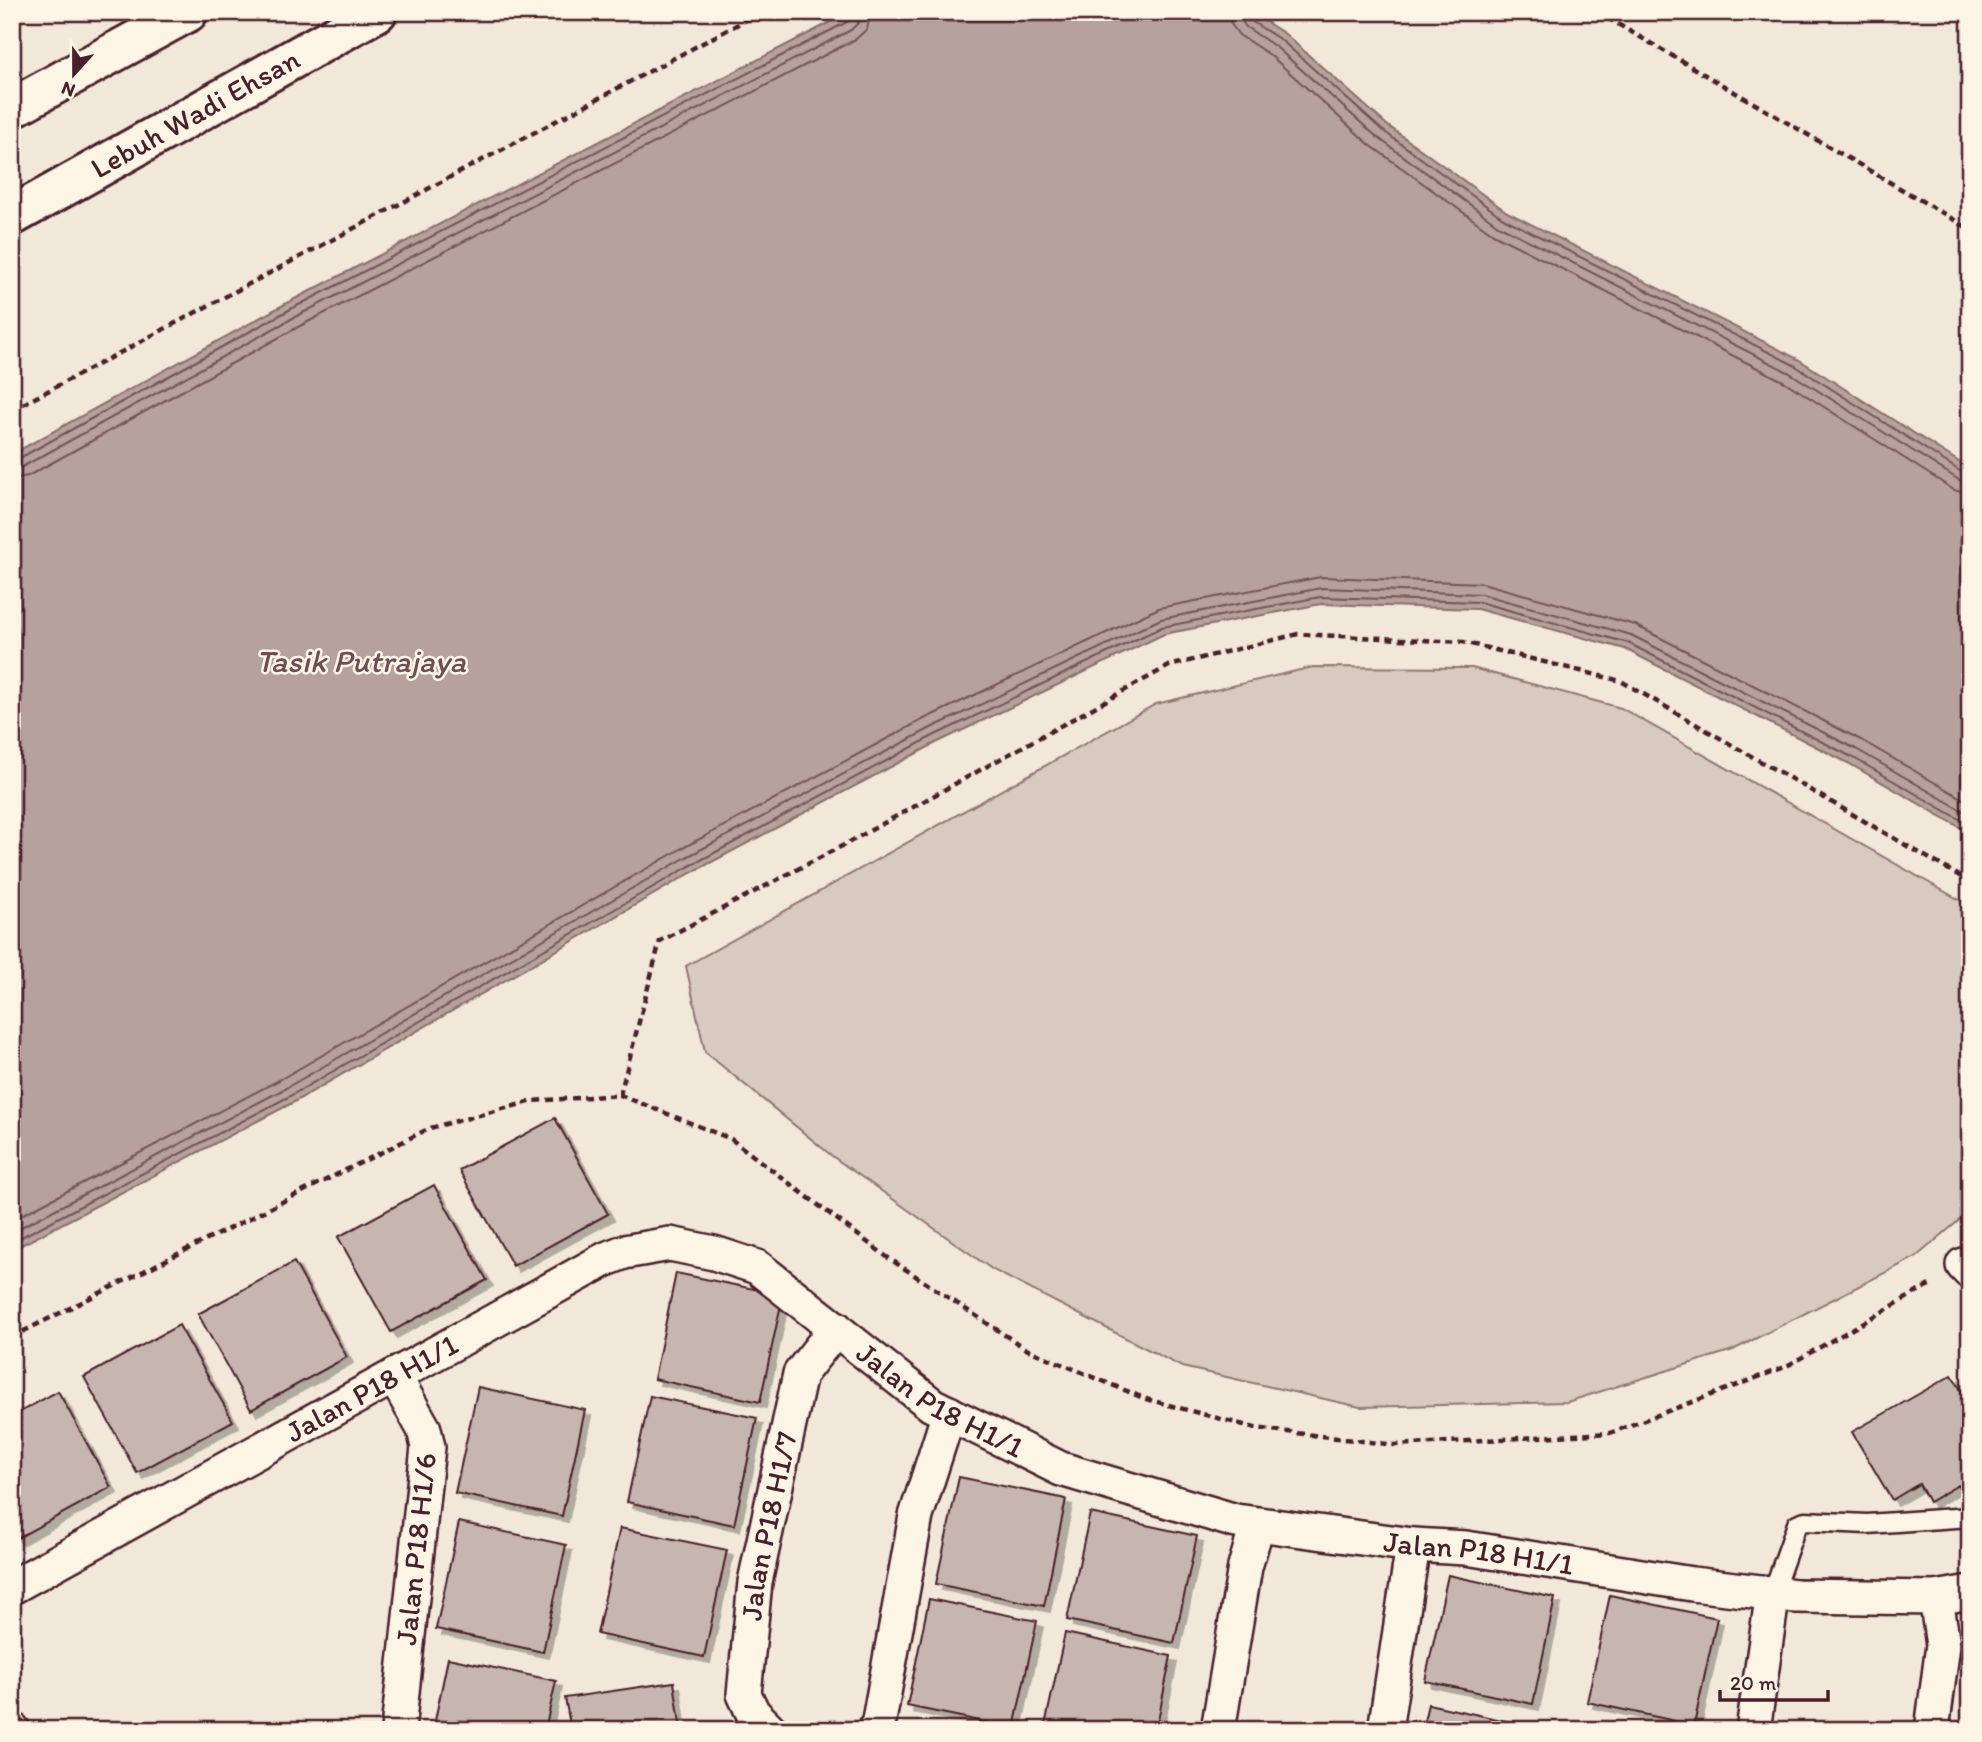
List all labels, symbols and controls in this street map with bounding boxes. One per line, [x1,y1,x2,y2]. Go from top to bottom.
north arrow [38,38,108,108]
street label: Lebuh Wadi Ehsan [84,40,306,186]
text: N [58,76,78,102]
water label: Tasik Putrajaya [256,642,467,680]
street label: Jalan P18 H1/1 [279,1325,464,1450]
street label: Jalan P18 H1/1 [849,1334,1030,1466]
street label: Jalan P18 H1/7 [732,1428,805,1622]
street label: Jalan P18 H1/6 [387,1451,444,1647]
street label: Jalan P18 H1/1 [1382,1522,1576,1583]
scale bar [1720,1658,1828,1702]
text: 20 m [1730,1670,1777,1695]

